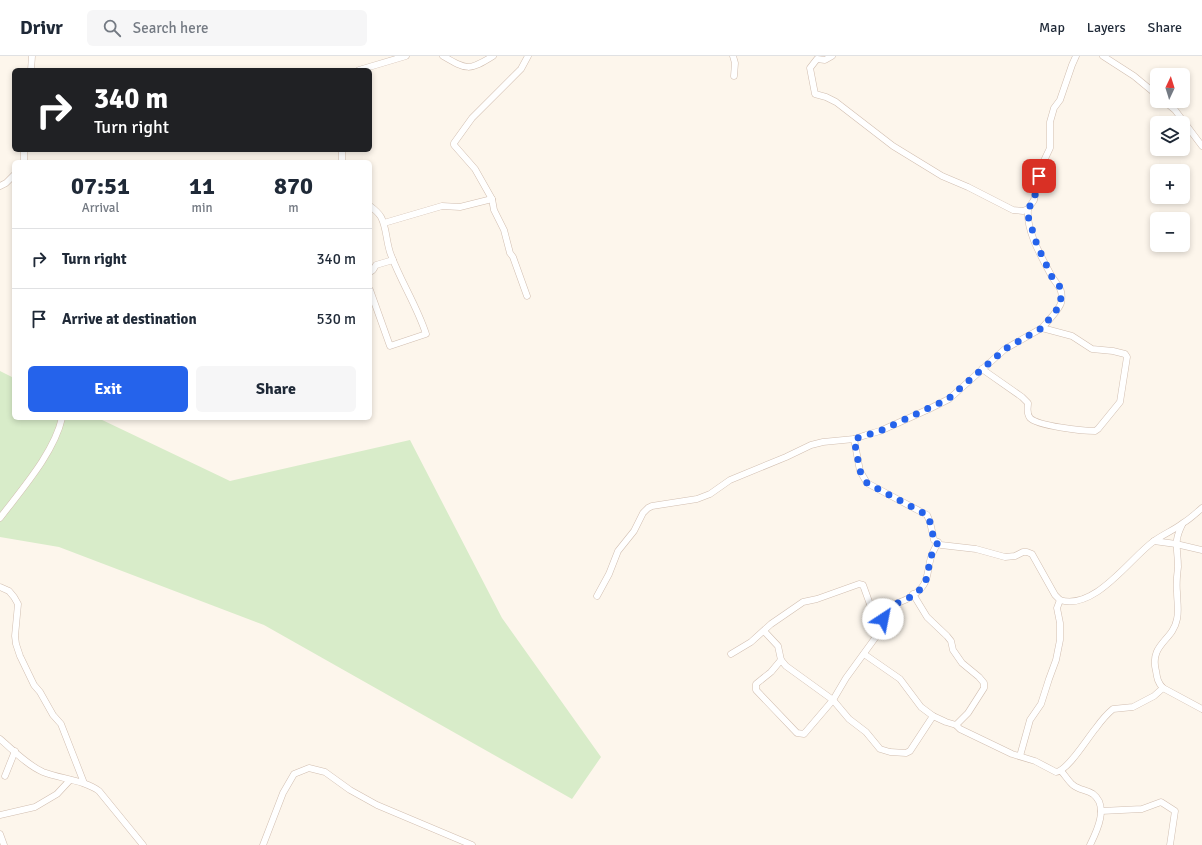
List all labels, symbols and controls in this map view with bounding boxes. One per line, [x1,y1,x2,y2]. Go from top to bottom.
search box [87,10,367,46]
text: Drivr [20,16,63,40]
icon: search [101,17,123,39]
text: Search here [133,19,208,37]
text: Map [1039,19,1065,36]
text: Layers [1087,19,1126,36]
text: Share [1148,19,1182,36]
north arrow [1150,68,1190,108]
map controls [1150,68,1190,252]
text: 340 m [94,82,168,116]
icon: right [28,84,80,136]
text: Turn right [94,116,169,138]
button: layers [1150,116,1190,156]
pin [1022,159,1056,193]
button: + [1150,164,1190,204]
icon: arrive [1028,165,1050,187]
text: 07:51 [71,171,130,201]
text: 11 [189,171,215,201]
text: 870 [274,171,313,201]
text: Arrival [82,200,119,216]
text: min [192,200,213,216]
text: m [288,200,299,216]
button: − [1150,212,1190,252]
icon: right [28,248,50,270]
text: Turn right [62,250,127,268]
text: 340 m [316,250,356,268]
icon: arrive [28,308,50,330]
text: Arrive at destination [62,310,197,328]
text: 530 m [316,310,356,328]
button: Exit [28,366,188,412]
button: Share [196,366,356,412]
position arrow [862,598,904,640]

